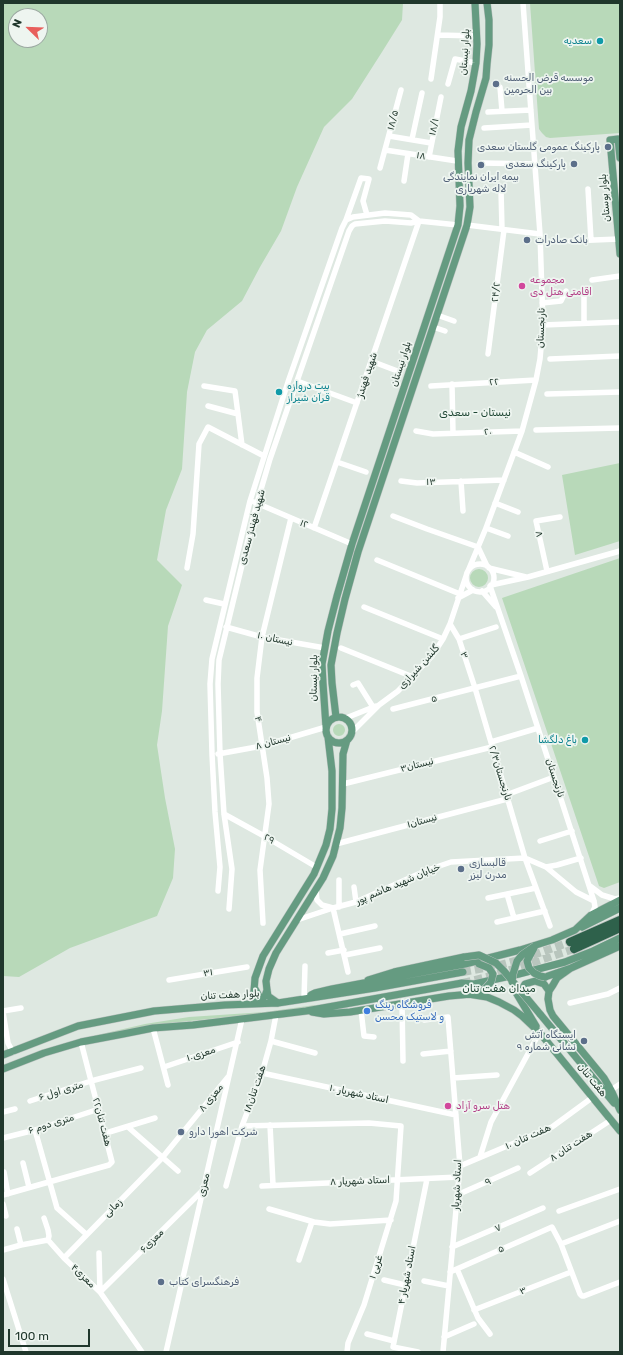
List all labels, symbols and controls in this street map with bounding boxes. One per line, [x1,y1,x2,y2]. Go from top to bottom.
north arrow [8,8,48,48]
text: N [10,17,25,30]
street label: بلوار نیستان [457,28,473,76]
place label: سعدیه [564,35,592,47]
marker: سعدیه [595,36,605,46]
place label: موسسه قرض الحسنه بین الحرمین [504,72,593,96]
marker: موسسه قرض الحسنه بین الحرمین [491,79,501,89]
street label: ۱۸/۵ [385,109,401,131]
street label: ۱۸/۱ [426,117,442,137]
place label: پارکینگ عمومی گلستان سعدی [477,141,600,153]
marker: پارکینگ عمومی گلستان سعدی [603,142,613,152]
street label: ۱۸ [415,149,427,163]
place label: پارکینگ سعدی [506,158,566,170]
marker: پارکینگ سعدی [569,159,579,169]
marker: بیمه ایران نمایندگی لاله شهریاری [476,160,486,170]
place label: بیمه ایران نمایندگی لاله شهریاری [443,171,519,194]
street label: بلوار بوستان [597,173,613,223]
place label: بانک صادرات [535,234,588,246]
marker: بانک صادرات [522,235,532,245]
place label: مجموعه اقامتی هتل دی [530,274,592,298]
street label: ۲۴/۲ [489,281,503,303]
marker: مجموعه اقامتی هتل دی [517,281,527,291]
street label: نارنجستان [534,308,548,348]
street label: بلوار نیستان [388,340,414,388]
street label: شهید فهندژ [354,351,380,399]
street label: ۲۲ [489,376,499,388]
place label: بیت دروازه قرآن شیراز [287,380,330,404]
marker: بیت دروازه قرآن شیراز [274,387,284,397]
district label: نیستان - سعدی [439,406,511,420]
street label: ۲۰ [484,426,492,438]
street label: ۱۳ [426,476,436,488]
street label: شهید فهندژ سعدی [236,488,268,566]
street label: ۱۲ [298,517,310,531]
street label: ۸ [532,530,546,538]
street label: نیستان ۱۰ [256,629,294,649]
street label: گلشن شیرازی [396,642,442,692]
street label: ۳ [457,650,471,660]
street label: بلوار نیستان [308,654,320,702]
street label: ۵ [429,692,439,706]
street label: ۴ [252,715,264,723]
street label: نیستان ۸ [254,732,292,752]
place label: باغ دلگشا [538,734,577,746]
marker: باغ دلگشا [580,735,590,745]
street label: ۲/۳نارنجستان [486,744,514,802]
street label: ۳نیستان [399,755,435,775]
street label: نارنجستان [543,757,567,799]
street label: ۱نیستان [406,811,438,831]
street label: ۲۹ [261,831,277,847]
place label: قالبسازی مدرن لیزر [469,857,507,880]
street label: خیابان شهید هاشم پور [354,861,442,907]
marker: قالبسازی مدرن لیزر [456,864,466,874]
street label: ۳۱ [202,966,214,980]
district label: میدان هفت تنان [462,982,536,996]
street label: بلوار هفت تنان [200,987,260,1003]
place label: فروشگاه رینگ و لاستیک محسن [375,999,444,1022]
marker: فروشگاه رینگ و لاستیک محسن [362,1006,372,1016]
place label: ایستگاه آتش نشانی شماره ۹ [516,1029,576,1052]
marker: ایستگاه آتش نشانی شماره ۹ [579,1036,589,1046]
street label: ۱۰معزی [185,1044,217,1064]
street label: هفت تنان [575,1061,609,1099]
street label: هفت تنان۱۸ [241,1064,269,1114]
street label: ۶ متری اول [37,1079,85,1103]
street label: معزی ۸ [196,1082,226,1114]
street label: استاد شهریار ۱۰ [328,1082,390,1106]
street label: ۲۲هفت تنان [90,1097,114,1147]
place label: هتل سرو آزاد [456,1100,510,1112]
marker: هتل سرو آزاد [443,1101,453,1111]
street label: ۶ متری دوم [27,1111,75,1137]
street label: هفت تنان ۱۰ [503,1122,553,1152]
place label: شرکت اهورا دارو [189,1126,258,1138]
marker: شرکت اهورا دارو [176,1127,186,1137]
street label: هفت تنان ۸ [547,1128,595,1164]
street label: استاد شهریار [450,1159,464,1211]
street label: معزی [196,1172,212,1198]
street label: استاد شهریار ۸ [330,1174,390,1188]
street label: ۹ [483,1175,493,1189]
street label: زمانی [101,1196,125,1220]
street label: ۷ [493,1221,503,1235]
street label: ۶معزی [138,1227,166,1255]
street label: ۵ [496,1242,506,1256]
street label: استاد شهریار ۴ [395,1245,419,1305]
street label: ۱ غربی [367,1254,385,1280]
street label: ۴معزی [68,1262,98,1290]
place label: فرهنگسرای کتاب [169,1276,239,1288]
marker: فرهنگسرای کتاب [156,1277,166,1287]
street label: ۳ [518,1284,528,1298]
scale bar [10,1321,92,1347]
text: 100 m [15,1329,49,1343]

